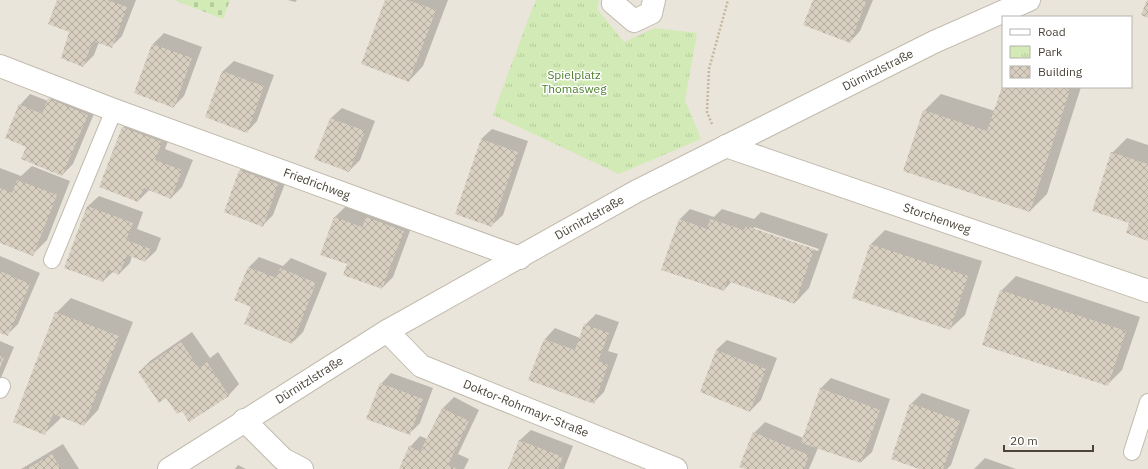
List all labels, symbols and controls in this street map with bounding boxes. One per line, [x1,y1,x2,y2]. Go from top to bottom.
legend [1002,16,1132,88]
text: Road [1038,24,1066,39]
text: Park [1038,44,1063,59]
street label: Dürnitzlstraße [840,46,916,94]
text: Building [1038,64,1083,79]
park label: Spielplatz Thomasweg [541,67,607,96]
street label: Friedrichweg [282,164,353,203]
street label: Dürnitzlstraße [552,192,627,243]
street label: Storchenweg [901,199,973,237]
street label: Dürnitzlstraße [272,353,346,407]
street label: Doktor-Rohrmayr-Straße [461,376,592,440]
scale bar [1004,427,1093,453]
text: 20 m [1010,433,1038,448]

